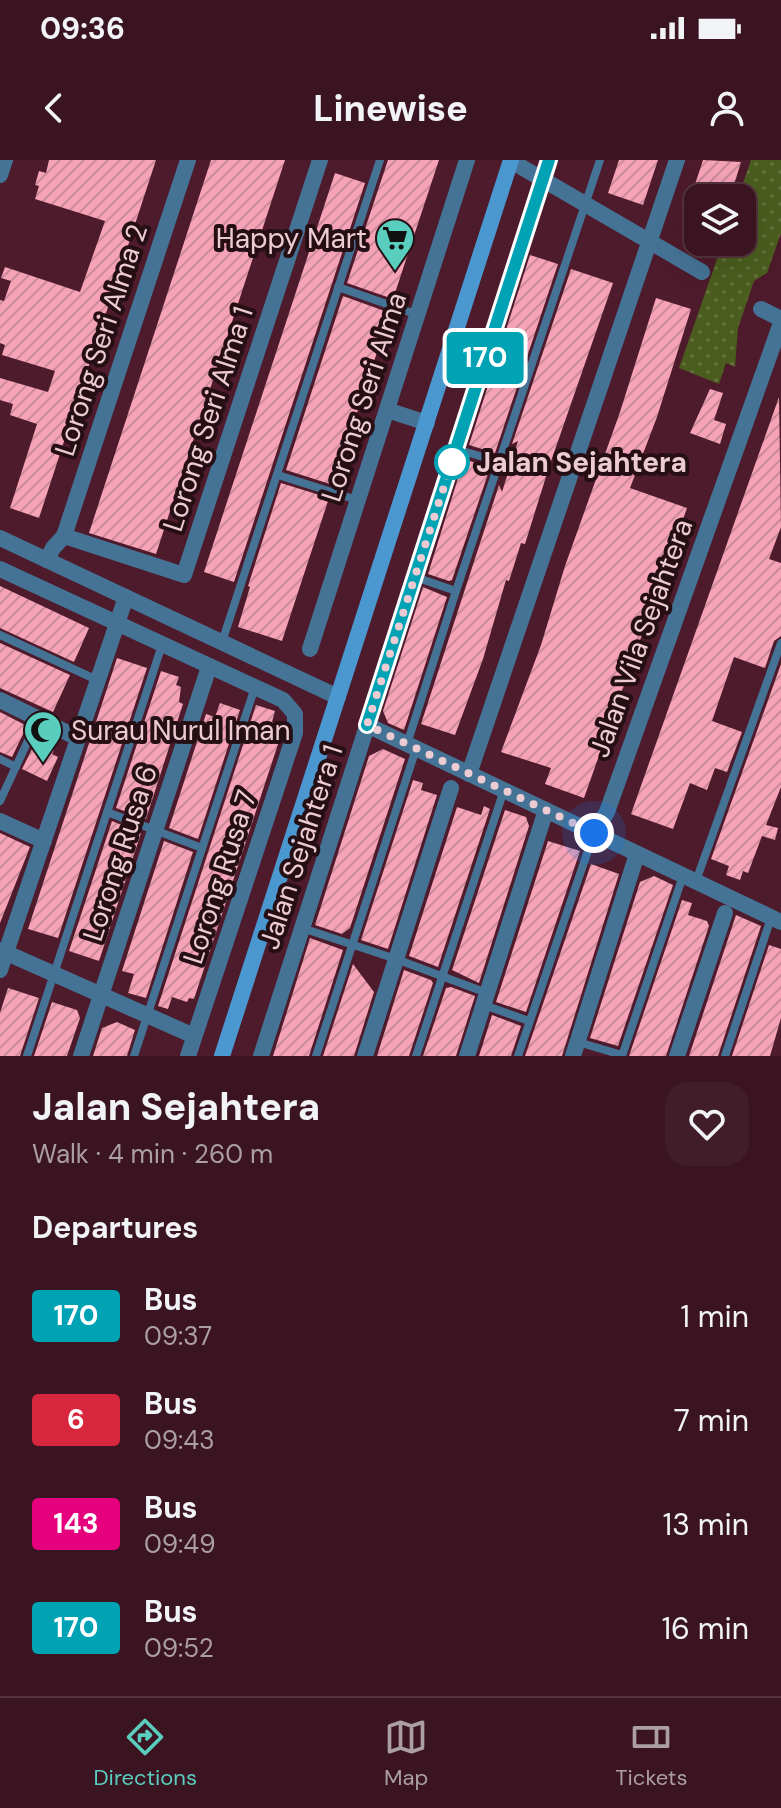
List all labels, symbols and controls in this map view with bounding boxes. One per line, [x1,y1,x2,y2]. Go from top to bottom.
text: 09:36 [40,9,125,48]
text: Linewise [313,85,468,132]
icon: back [32,86,76,130]
icon: person [705,86,749,130]
map controls [684,184,756,256]
button: layers [684,184,756,256]
supermarket icon: Happy Mart [374,217,416,272]
street label: Lorong Seri Alma 2 [46,219,156,461]
place label: Happy Mart [216,220,367,257]
street label: Lorong Seri Alma [313,288,415,506]
street label: Lorong Seri Alma 1 [154,302,262,536]
line badge: 170 [439,332,531,384]
text: 170 [463,339,507,376]
place label: Jalan Sejahtera [476,444,687,481]
marker: Jalan Sejahtera [435,445,469,479]
street label: Jalan Vila Sejahtera [581,514,701,762]
mosque icon: Surau Nurul Iman [22,709,64,764]
place label: Surau Nurul Iman [71,712,291,749]
street label: Jalan Sejahtera 1 [251,740,351,954]
street label: Lorong Rusa 6 [74,760,166,946]
street label: Lorong Rusa 7 [174,785,266,969]
your location [574,813,614,853]
text: Jalan Sejahtera [32,1082,320,1132]
button: heart [665,1082,749,1166]
text: Walk · 4 min · 260 m [32,1137,273,1171]
text: Departures [32,1208,198,1247]
text: Bus [144,1280,198,1319]
text: 170 [54,1297,98,1334]
text: 1 min [681,1297,749,1336]
text: 09:37 [144,1319,212,1353]
text: Bus [144,1384,198,1423]
text: 6 [67,1401,85,1438]
text: 7 min [674,1401,749,1440]
text: 09:43 [144,1423,215,1457]
text: Bus [144,1488,198,1527]
text: 143 [53,1505,99,1542]
text: 13 min [663,1505,749,1544]
text: 09:49 [144,1527,215,1561]
text: Bus [144,1592,198,1631]
text: 170 [54,1609,98,1646]
text: 16 min [662,1609,749,1648]
text: 09:52 [144,1631,214,1665]
tab: Directions [93,1715,197,1792]
tab: Map [384,1715,428,1792]
tab: Tickets [615,1715,688,1792]

